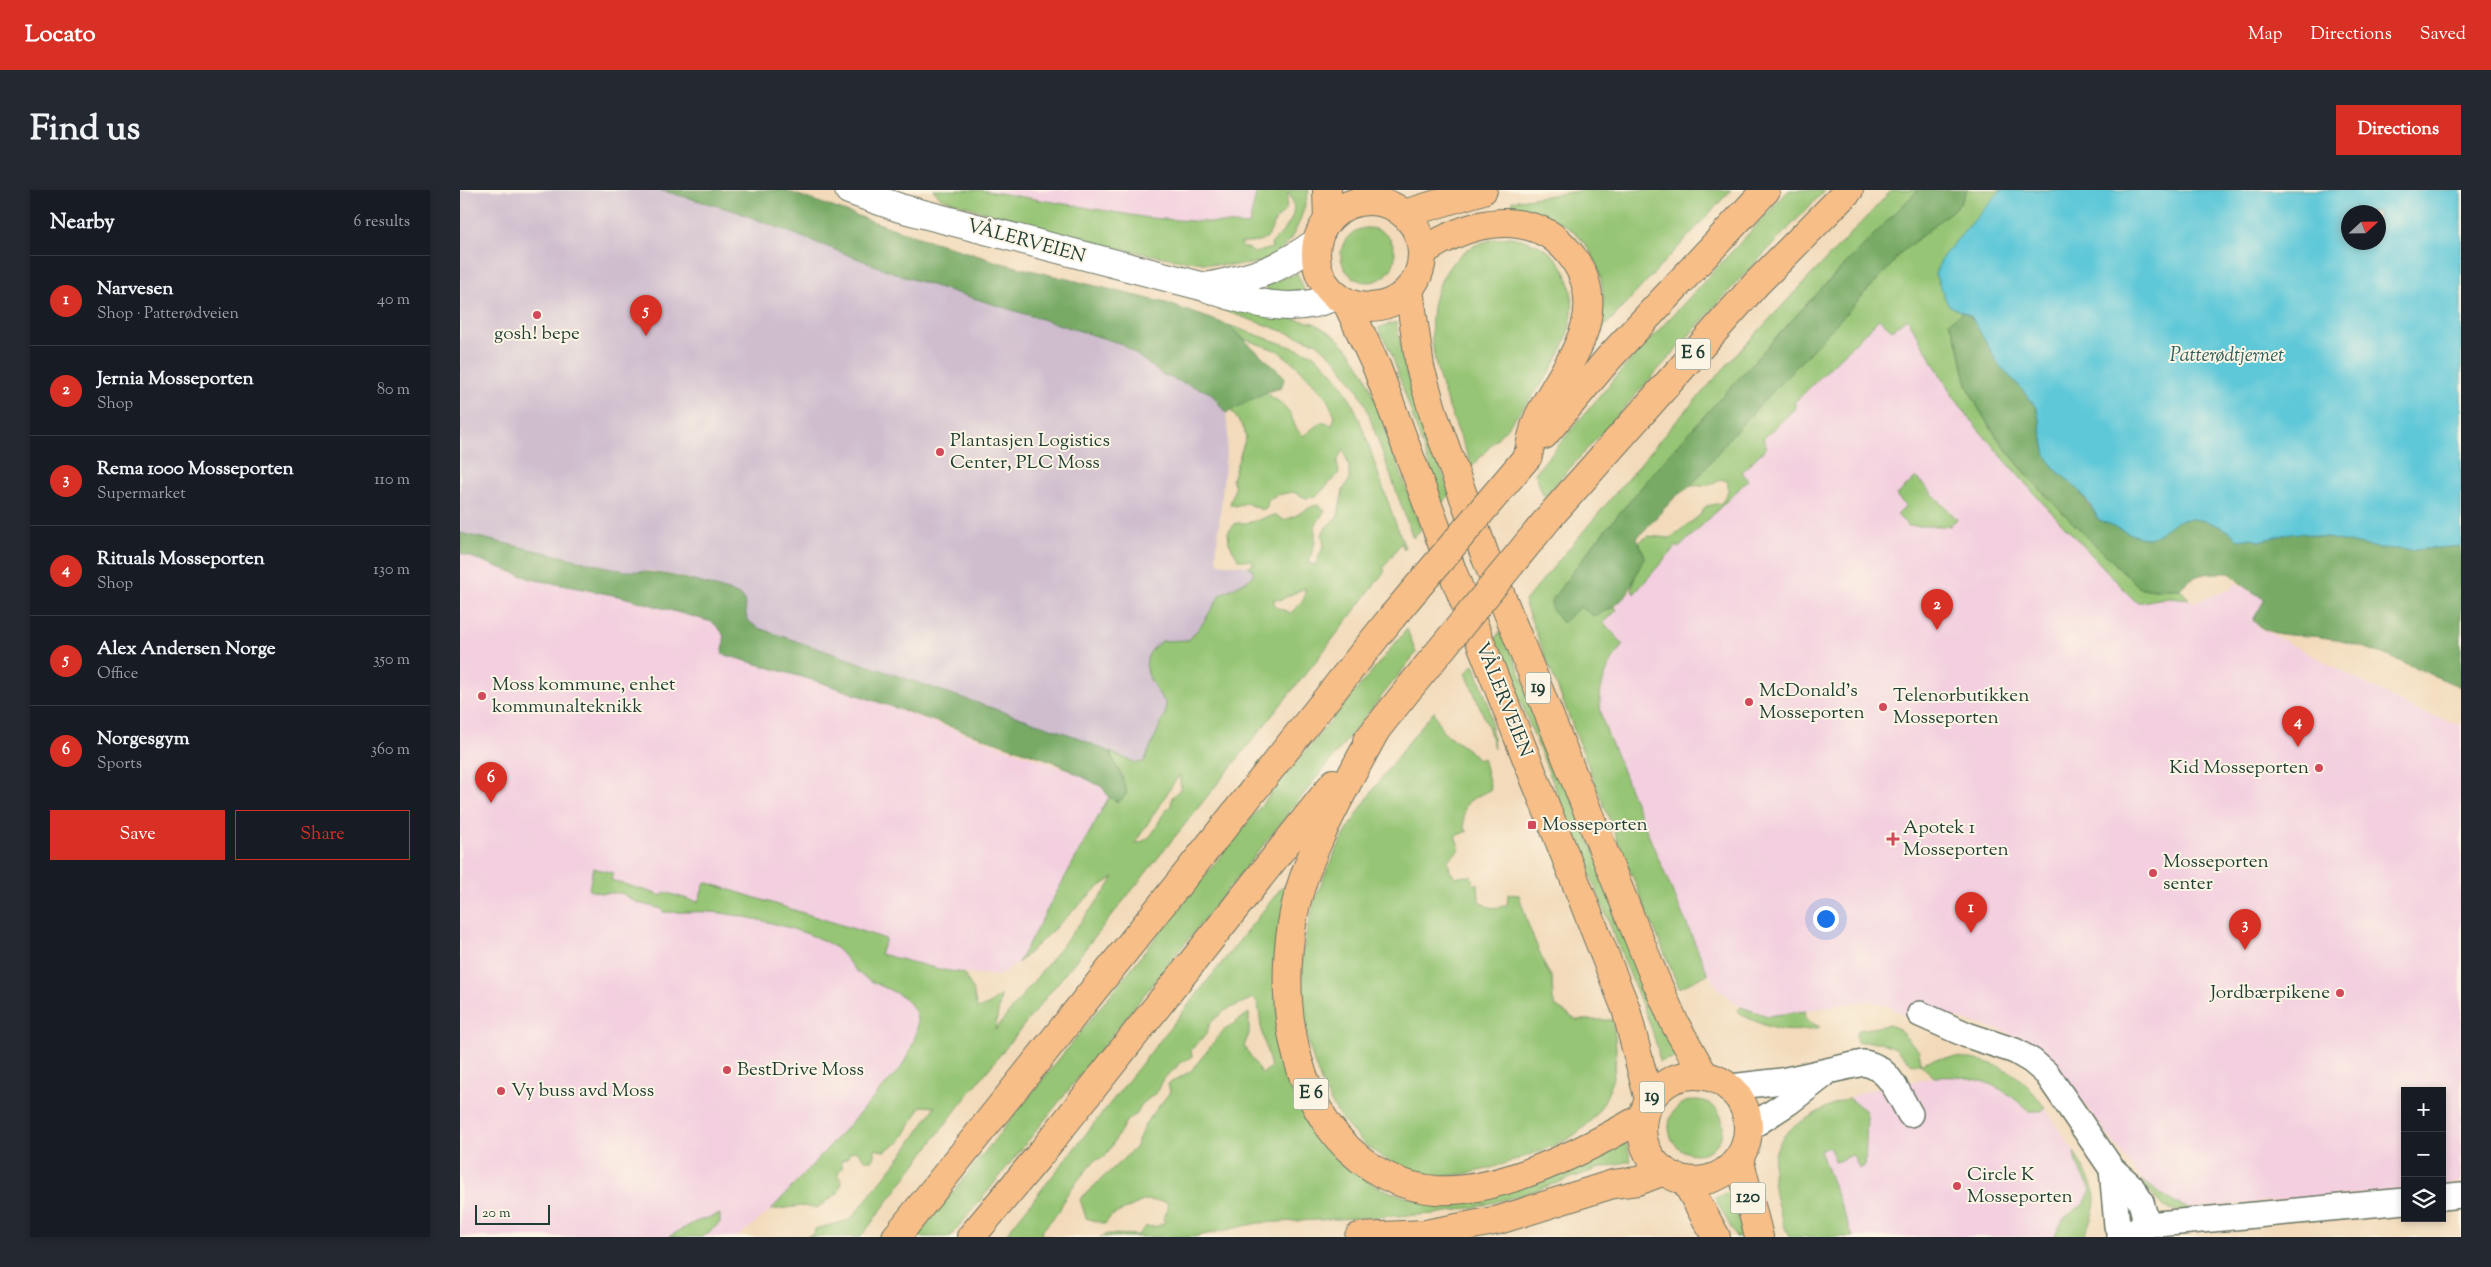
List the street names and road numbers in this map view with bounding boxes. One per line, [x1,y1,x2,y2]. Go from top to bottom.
street label: VÅLERVEIEN [964,213,1088,271]
road number: E 6 [1676,338,1710,370]
street label: VÅLERVEIEN [1468,638,1538,762]
road number: 19 [1526,672,1550,704]
road number: E 6 [1294,1079,1328,1110]
road number: 19 [1640,1082,1664,1112]
road number: 120 [1730,1182,1766,1214]

